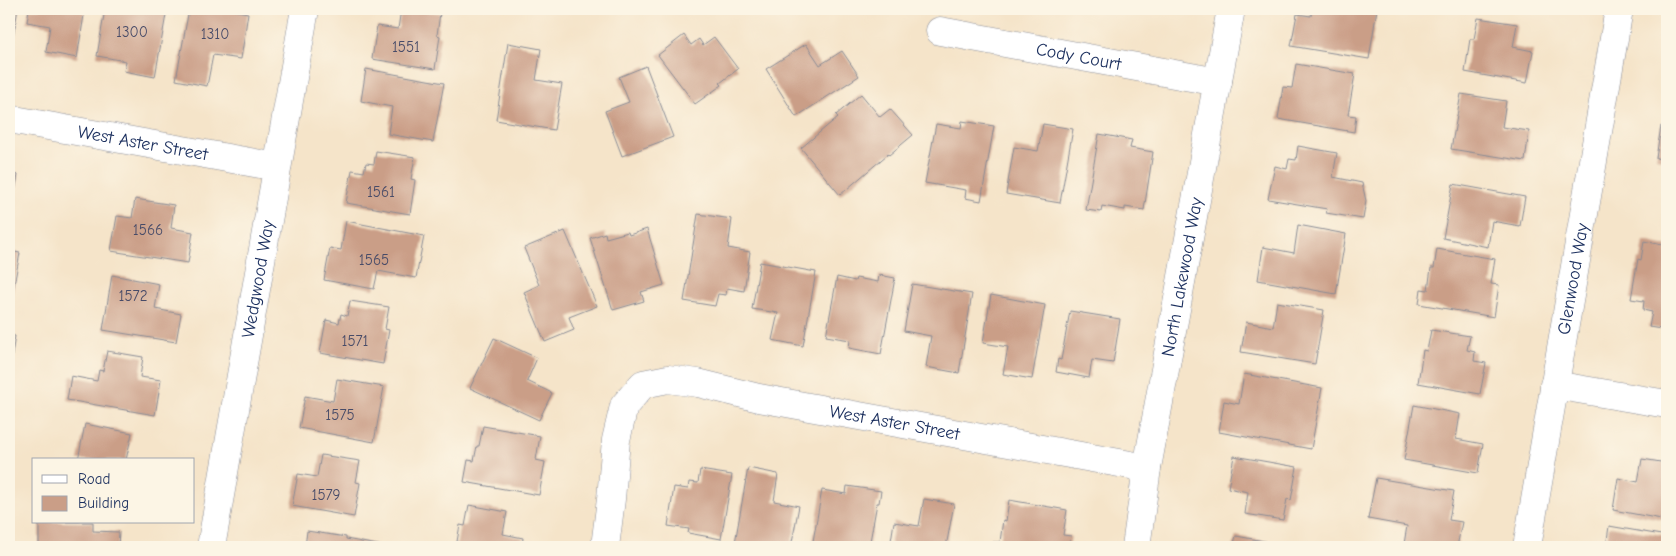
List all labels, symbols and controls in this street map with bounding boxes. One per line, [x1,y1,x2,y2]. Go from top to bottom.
house number: 1300 [116,23,148,41]
house number: 1310 [201,25,229,43]
house number: 1551 [392,38,420,56]
street label: Cody Court [1034,39,1124,75]
street label: West Aster Street [76,121,210,166]
house number: 1561 [367,183,395,201]
street label: North Lakewood Way [1158,195,1208,358]
street label: Wedgwood Way [238,218,279,340]
house number: 1566 [133,221,163,239]
street label: Glenwood Way [1553,221,1593,336]
house number: 1565 [359,251,389,269]
house number: 1572 [118,287,148,305]
house number: 1571 [341,332,369,350]
street label: West Aster Street [828,401,962,445]
house number: 1575 [325,406,355,424]
legend [32,458,195,524]
text: Road [78,470,110,488]
house number: 1579 [311,486,341,504]
text: Building [78,494,129,512]

